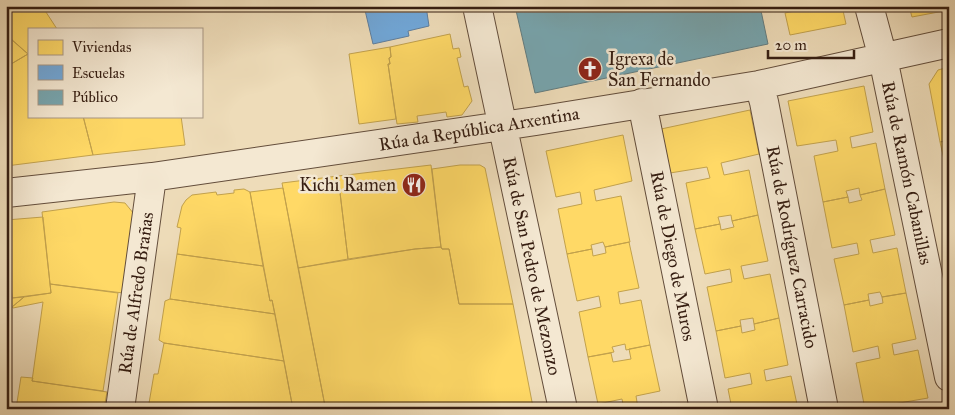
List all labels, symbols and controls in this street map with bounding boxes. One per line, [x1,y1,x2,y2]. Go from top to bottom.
legend [28,28,202,118]
scale bar [768,28,854,60]
text: 20 m [775,36,807,54]
text: Viviendas [71,38,131,56]
place label: Igrexa de San Fernando [608,48,711,91]
church icon: Igrexa de San Fernando [577,56,603,82]
text: Escuelas [72,64,125,82]
street label: Rúa de Ramón Cabanillas [877,79,937,267]
text: Público [72,88,118,106]
street label: Rúa da República Arxentina [377,102,581,156]
street label: Rúa de Rodríguez Carracido [761,144,822,350]
street label: Rúa de San Pedro de Mezonzo [498,155,566,377]
street label: Rúa de Diego de Muros [645,169,700,343]
restaurant icon: Kichi Ramen [401,172,427,198]
place label: Kichi Ramen [299,174,396,196]
street label: Rúa de Alfredo Brañas [114,211,158,375]

